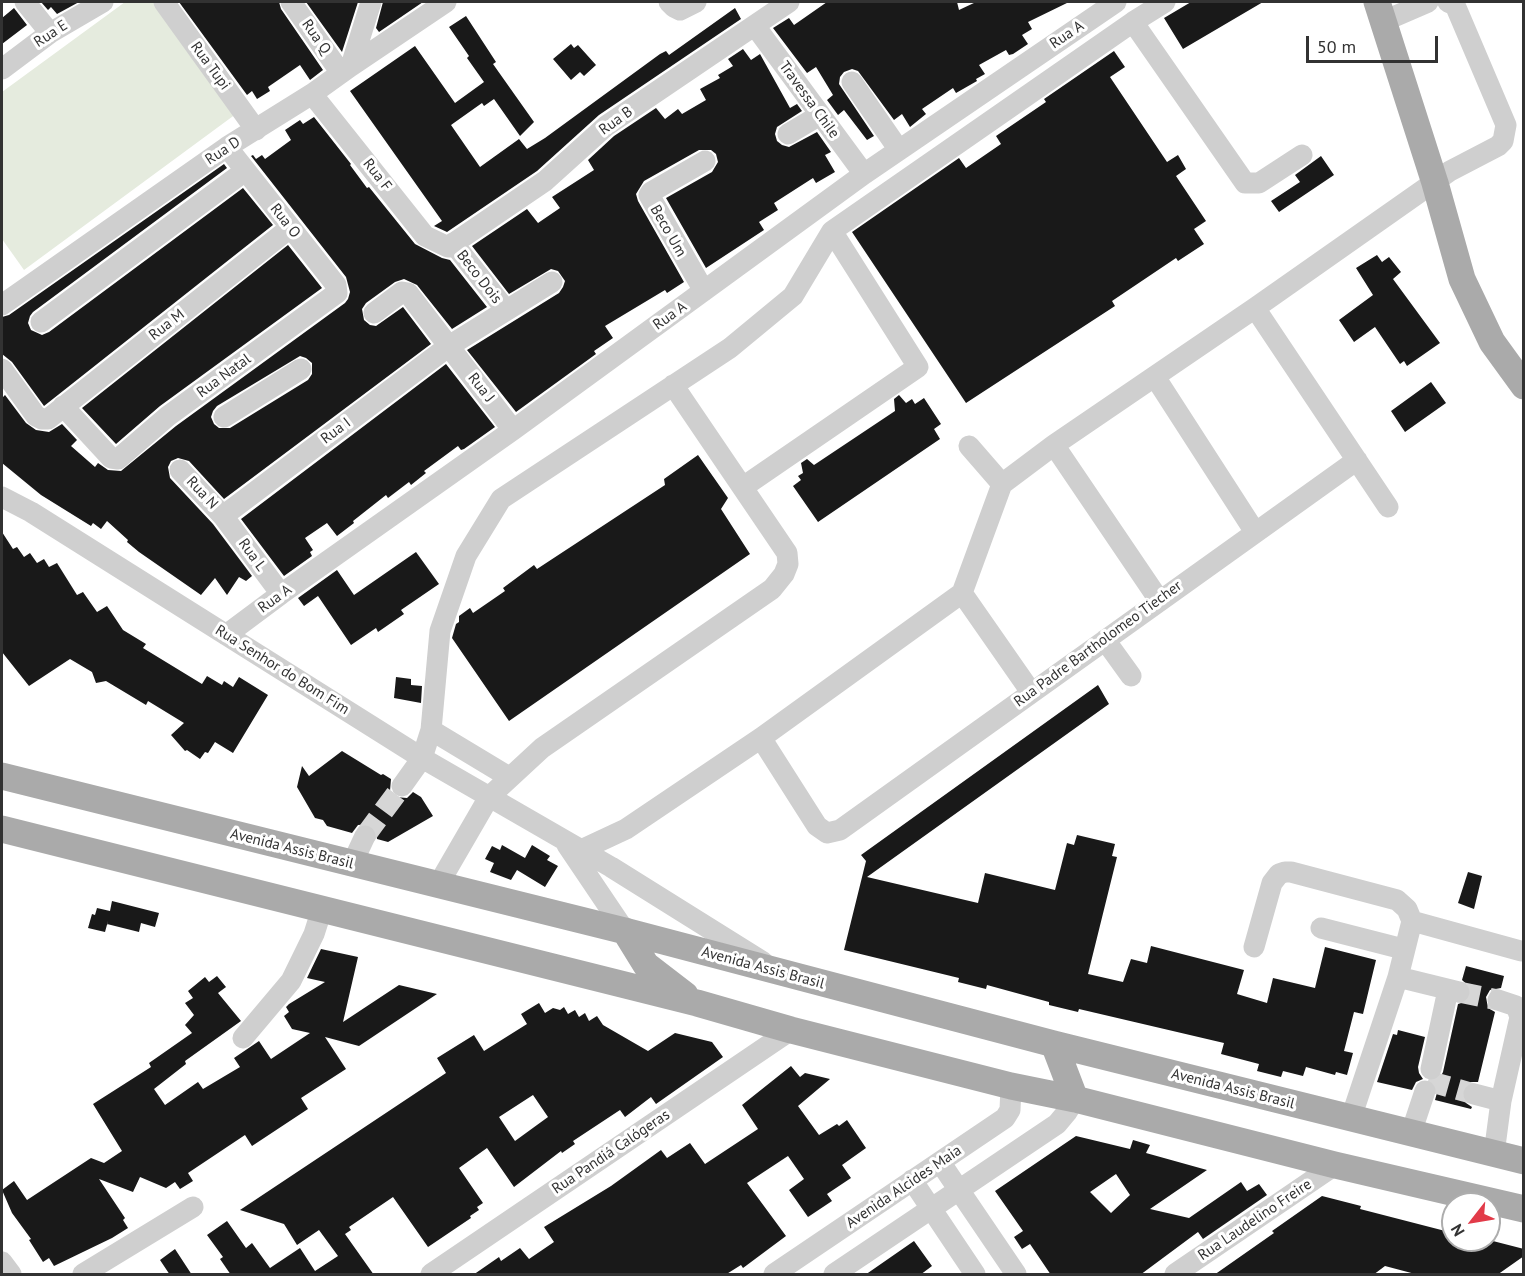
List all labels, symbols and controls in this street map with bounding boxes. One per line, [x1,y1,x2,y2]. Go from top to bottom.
street label: Rua Q [298,16,334,58]
street label: Rua E [31,17,71,51]
street label: Rua A [1047,17,1087,53]
scale bar [1309,24,1441,62]
text: 50 m [1317,35,1356,58]
street label: Rua Tupi [186,38,234,94]
street label: Travessa Chile [775,58,843,142]
street label: Rua B [596,103,636,139]
street label: Rua D [202,133,244,169]
street label: Rua F [359,155,395,195]
street label: Rua O [266,200,304,242]
street label: Beco Um [646,202,690,260]
street label: Beco Dois [453,247,505,307]
street label: Rua A [650,298,690,334]
street label: Rua M [146,306,188,344]
street label: Rua Natal [193,350,255,402]
street label: Rua J [464,370,498,406]
street label: Rua I [318,414,354,448]
street label: Rua N [182,473,222,513]
street label: Rua L [234,535,270,575]
street label: Rua Padre Bartholomeo Tiecher [1011,577,1185,711]
street label: Rua A [255,581,295,617]
street label: Rua Senhor do Bom Fim [212,621,352,719]
street label: Avenida Assis Brasil [228,825,356,873]
street label: Avenida Assis Brasil [700,943,826,993]
street label: Avenida Assis Brasil [1169,1065,1297,1113]
street label: Rua Pandiá Calógeras [549,1106,673,1198]
street label: Avenida Alcides Maia [843,1142,965,1232]
street label: Rua Laudelino Freire [1195,1175,1315,1265]
north arrow [1441,1192,1501,1252]
text: N [1446,1221,1469,1240]

